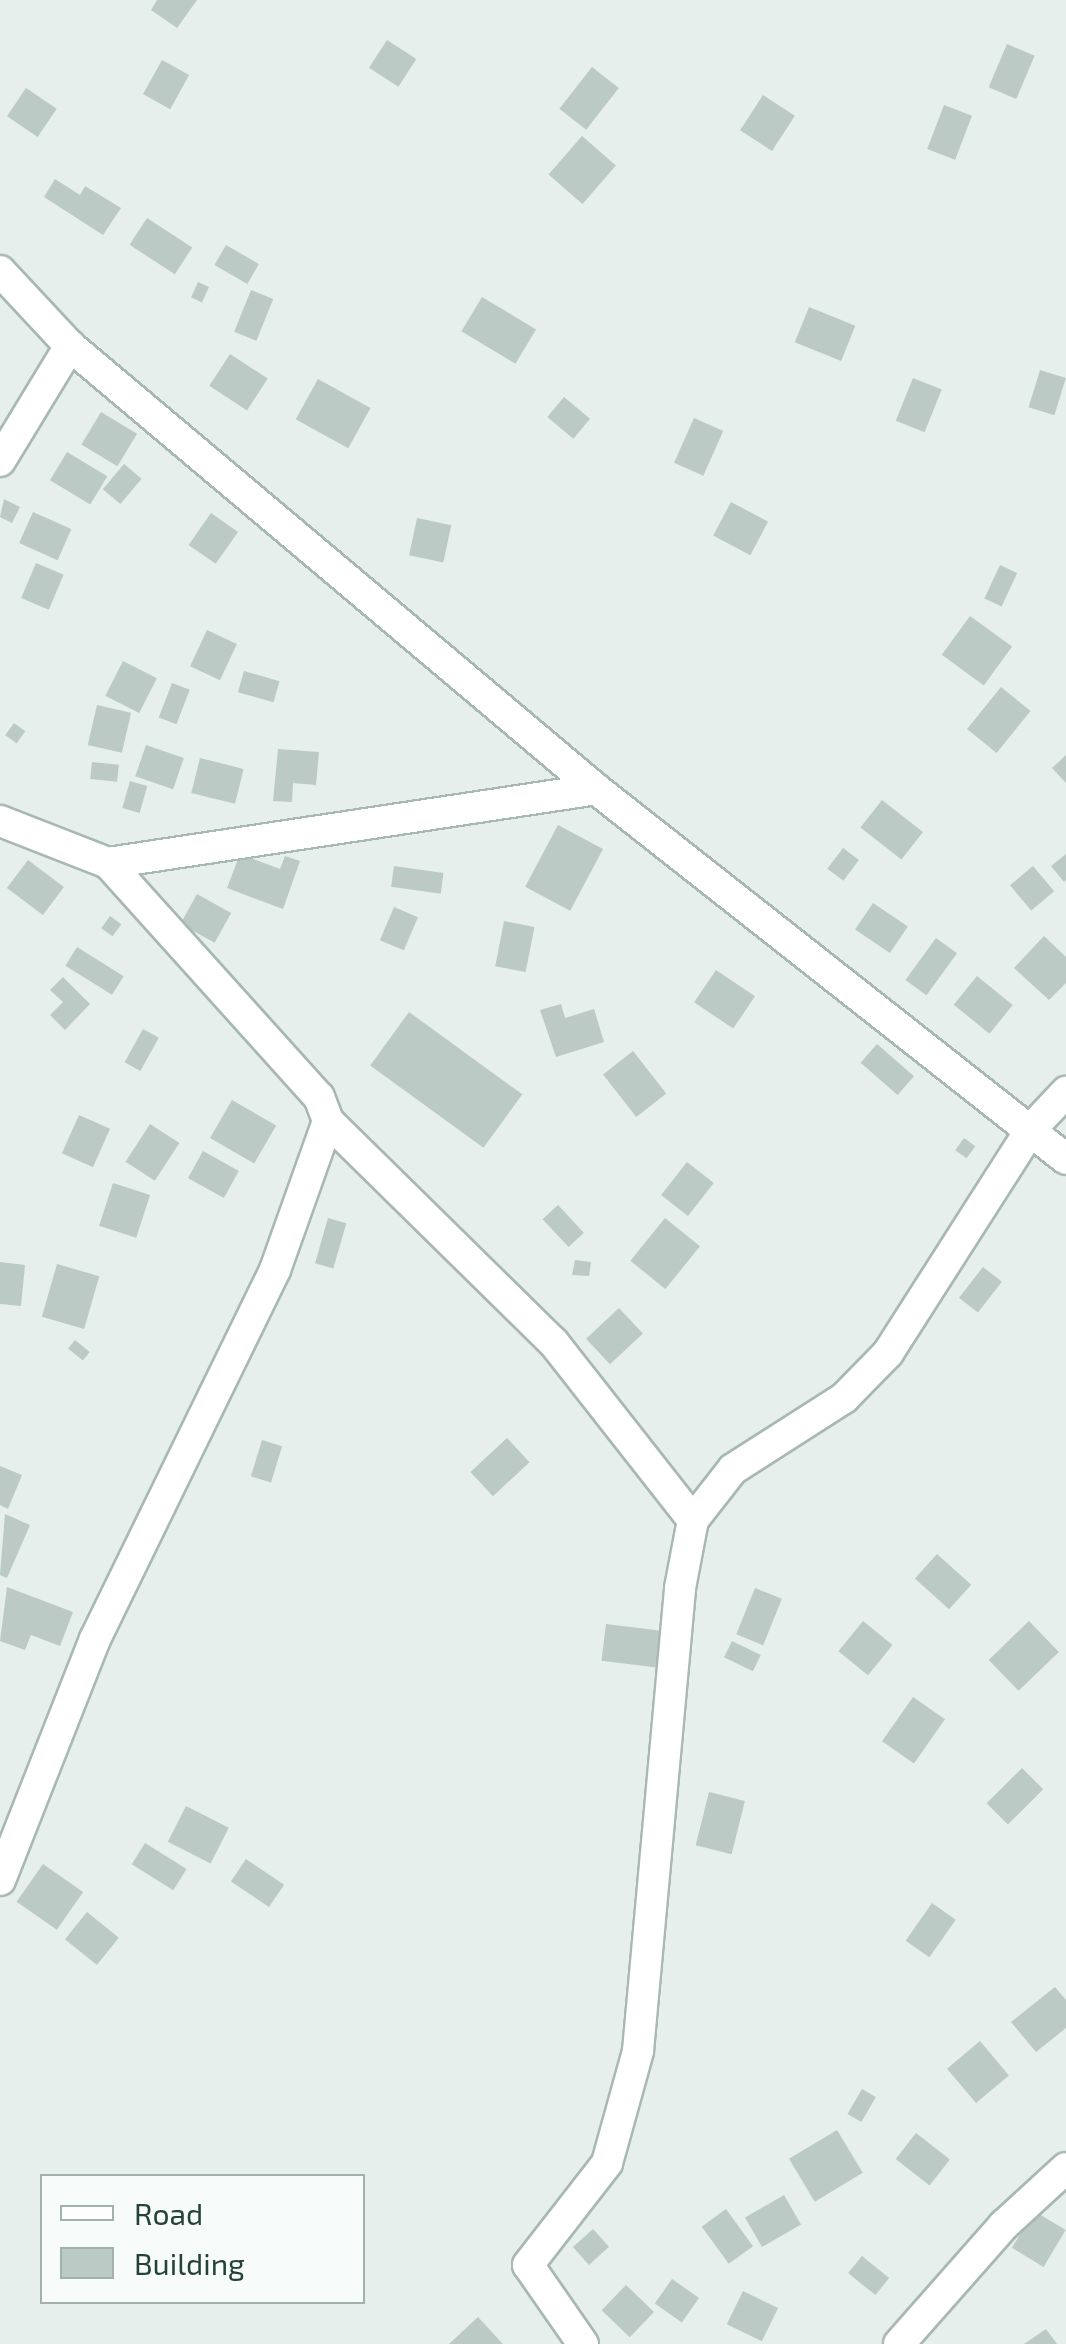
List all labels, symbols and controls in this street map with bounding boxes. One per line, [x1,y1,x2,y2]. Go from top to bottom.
legend [40,2174,365,2304]
text: Road [134,2195,203,2231]
text: Building [134,2245,245,2281]

